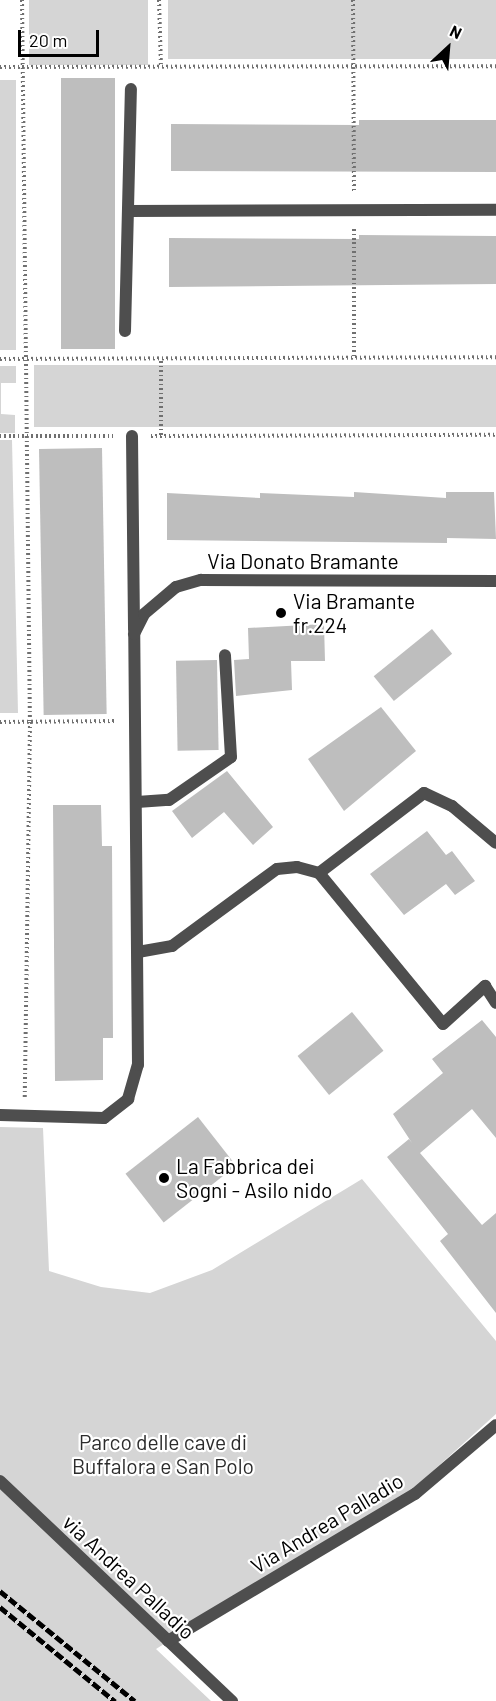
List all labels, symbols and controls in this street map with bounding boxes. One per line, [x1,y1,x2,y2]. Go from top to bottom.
scale bar [21,18,102,56]
north arrow [418,18,478,78]
text: N [447,20,465,42]
text: 20 m [29,29,67,51]
street label: Via Donato Bramante [207,548,399,574]
place label: Via Bramante fr.224 [293,588,415,638]
marker: Via Bramante fr.224 [274,606,288,620]
place label: La Fabbrica dei Sogni - Asilo nido [176,1153,333,1203]
marker: La Fabbrica dei Sogni - Asilo nido [157,1171,171,1185]
park label: Parco delle cave di Buffalora e San Polo [72,1429,254,1479]
street label: Via Andrea Palladio [246,1468,408,1578]
street label: via Andrea Palladio [58,1509,200,1645]

